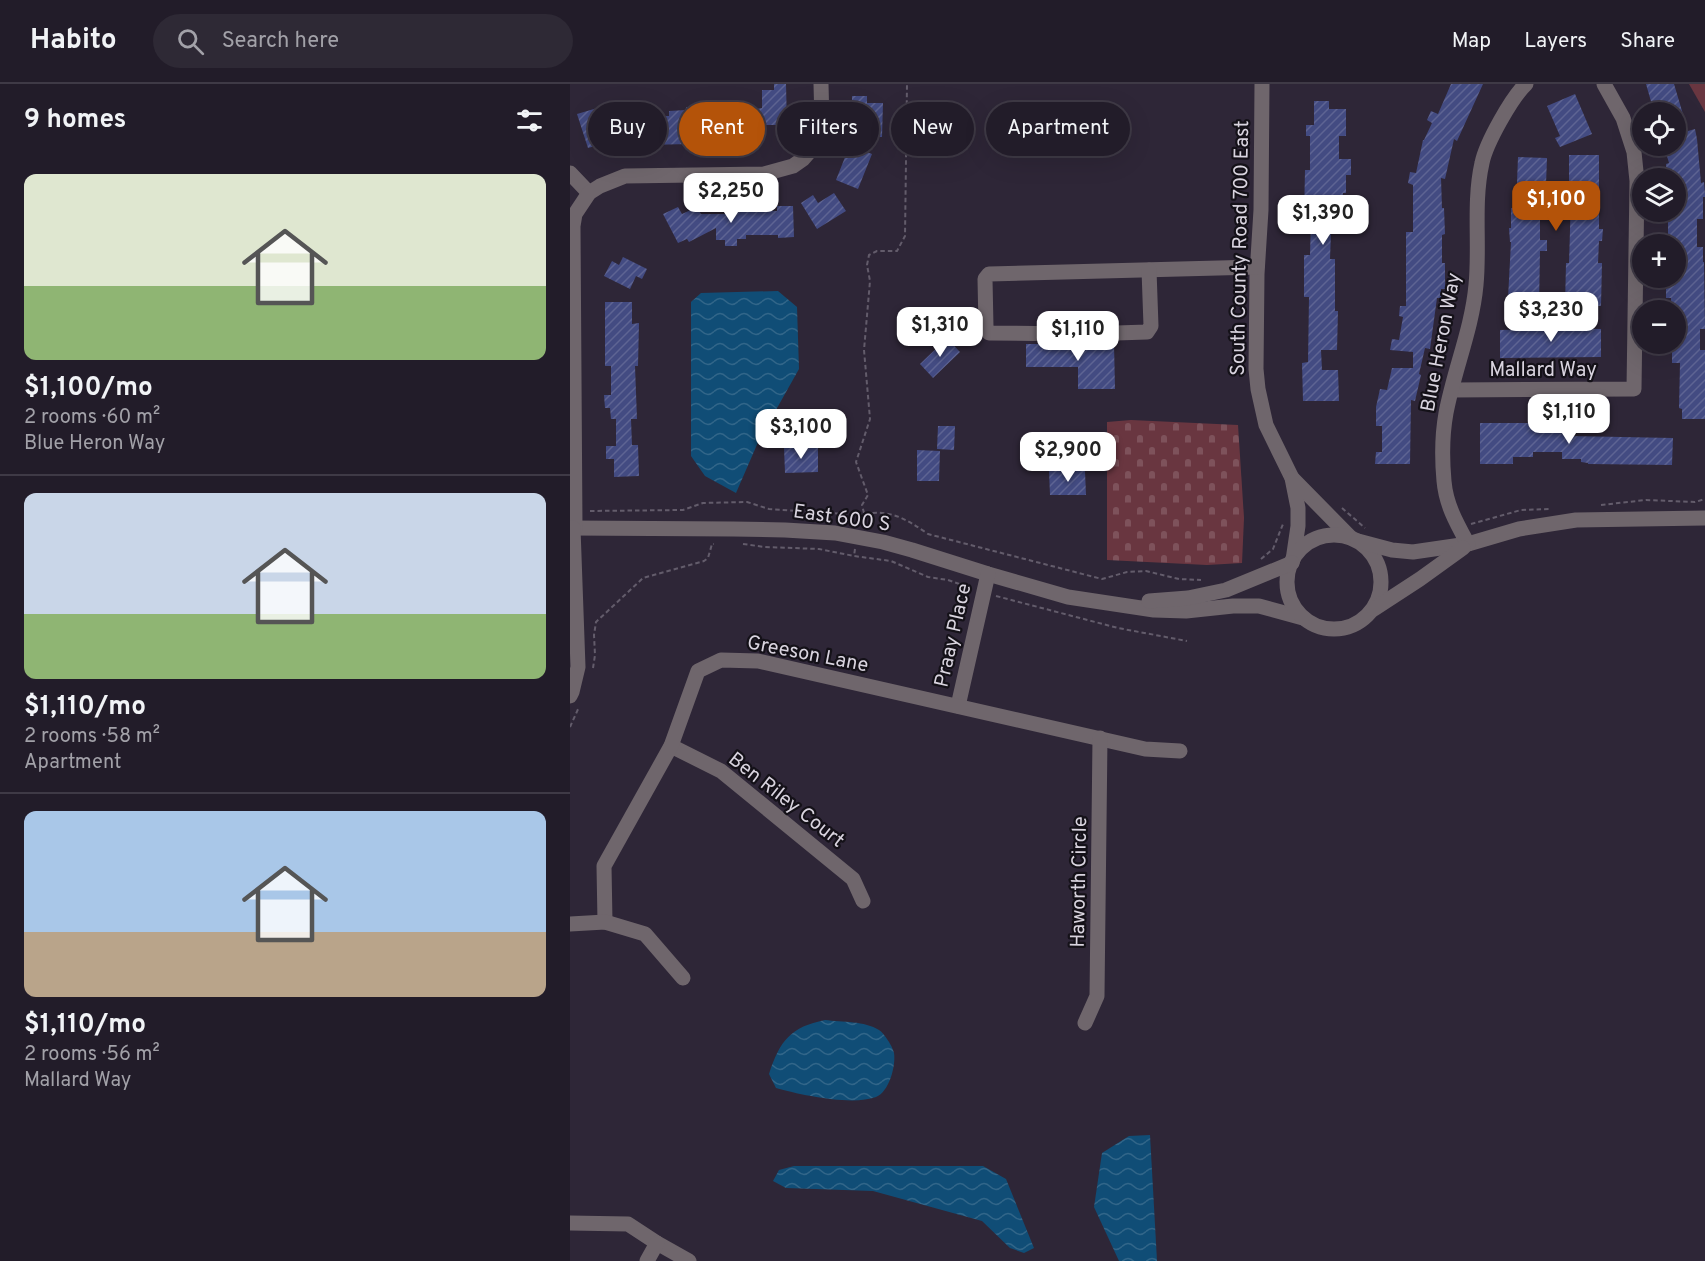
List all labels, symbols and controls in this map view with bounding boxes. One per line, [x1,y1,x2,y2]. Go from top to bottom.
search box [153,14,573,68]
text: Habito [30,23,117,59]
icon: search [174,25,207,58]
text: Search here [222,28,339,55]
text: Map [1452,28,1491,55]
text: Layers [1524,28,1587,55]
text: Share [1620,28,1675,55]
chip: Buy [588,102,667,156]
chip: Rent [679,102,765,156]
chip: Filters [777,102,879,156]
chip: New [891,102,974,156]
chip: Apartment [986,102,1130,156]
map controls [1632,102,1686,354]
button: locate [1632,102,1686,156]
text: 9 homes [24,104,126,137]
icon: filters [513,104,546,137]
street label: South County Road 700 East [1226,120,1256,376]
button: layers [1632,168,1686,222]
pin: $2,250 [682,173,780,224]
text: $2,250 [698,179,764,205]
pin: $1,100 [1507,181,1605,232]
text: $1,100 [1526,187,1586,213]
pin: $1,390 [1274,195,1372,246]
text: $1,390 [1292,201,1354,227]
icon: home [231,213,339,321]
button: + [1632,234,1686,288]
street label: Blue Heron Way [1416,271,1468,414]
pin: $3,230 [1502,292,1600,343]
text: $3,230 [1518,298,1584,324]
button: − [1632,300,1686,354]
pin: $1,310 [891,307,989,358]
pin: $1,110 [1029,311,1127,362]
text: $1,310 [911,313,969,339]
text: $1,110 [1051,317,1105,343]
street label: Mallard Way [1489,358,1597,384]
text: $1,100/mo [24,372,153,405]
pin: $1,110 [1520,394,1618,445]
text: $1,110 [1542,400,1596,426]
text: 2 rooms · 60 m² [24,405,160,431]
pin: $3,100 [752,409,850,460]
text: $3,100 [770,415,832,441]
text: Blue Heron Way [24,431,165,457]
pin: $2,900 [1019,432,1117,483]
text: $2,900 [1034,438,1102,464]
street label: East 600 S [791,499,892,539]
icon: home [231,532,339,640]
street label: Praay Place [929,581,979,690]
street label: Greeson Lane [745,630,871,679]
text: $1,110/mo [24,691,146,724]
text: 2 rooms · 58 m² [24,724,160,750]
street label: Ben Riley Court [722,747,849,854]
text: Apartment [24,750,122,776]
street label: Haworth Circle [1066,816,1094,948]
icon: home [231,850,339,958]
text: $1,110/mo [24,1009,146,1042]
text: 2 rooms · 56 m² [24,1042,160,1068]
text: Mallard Way [24,1068,131,1094]

